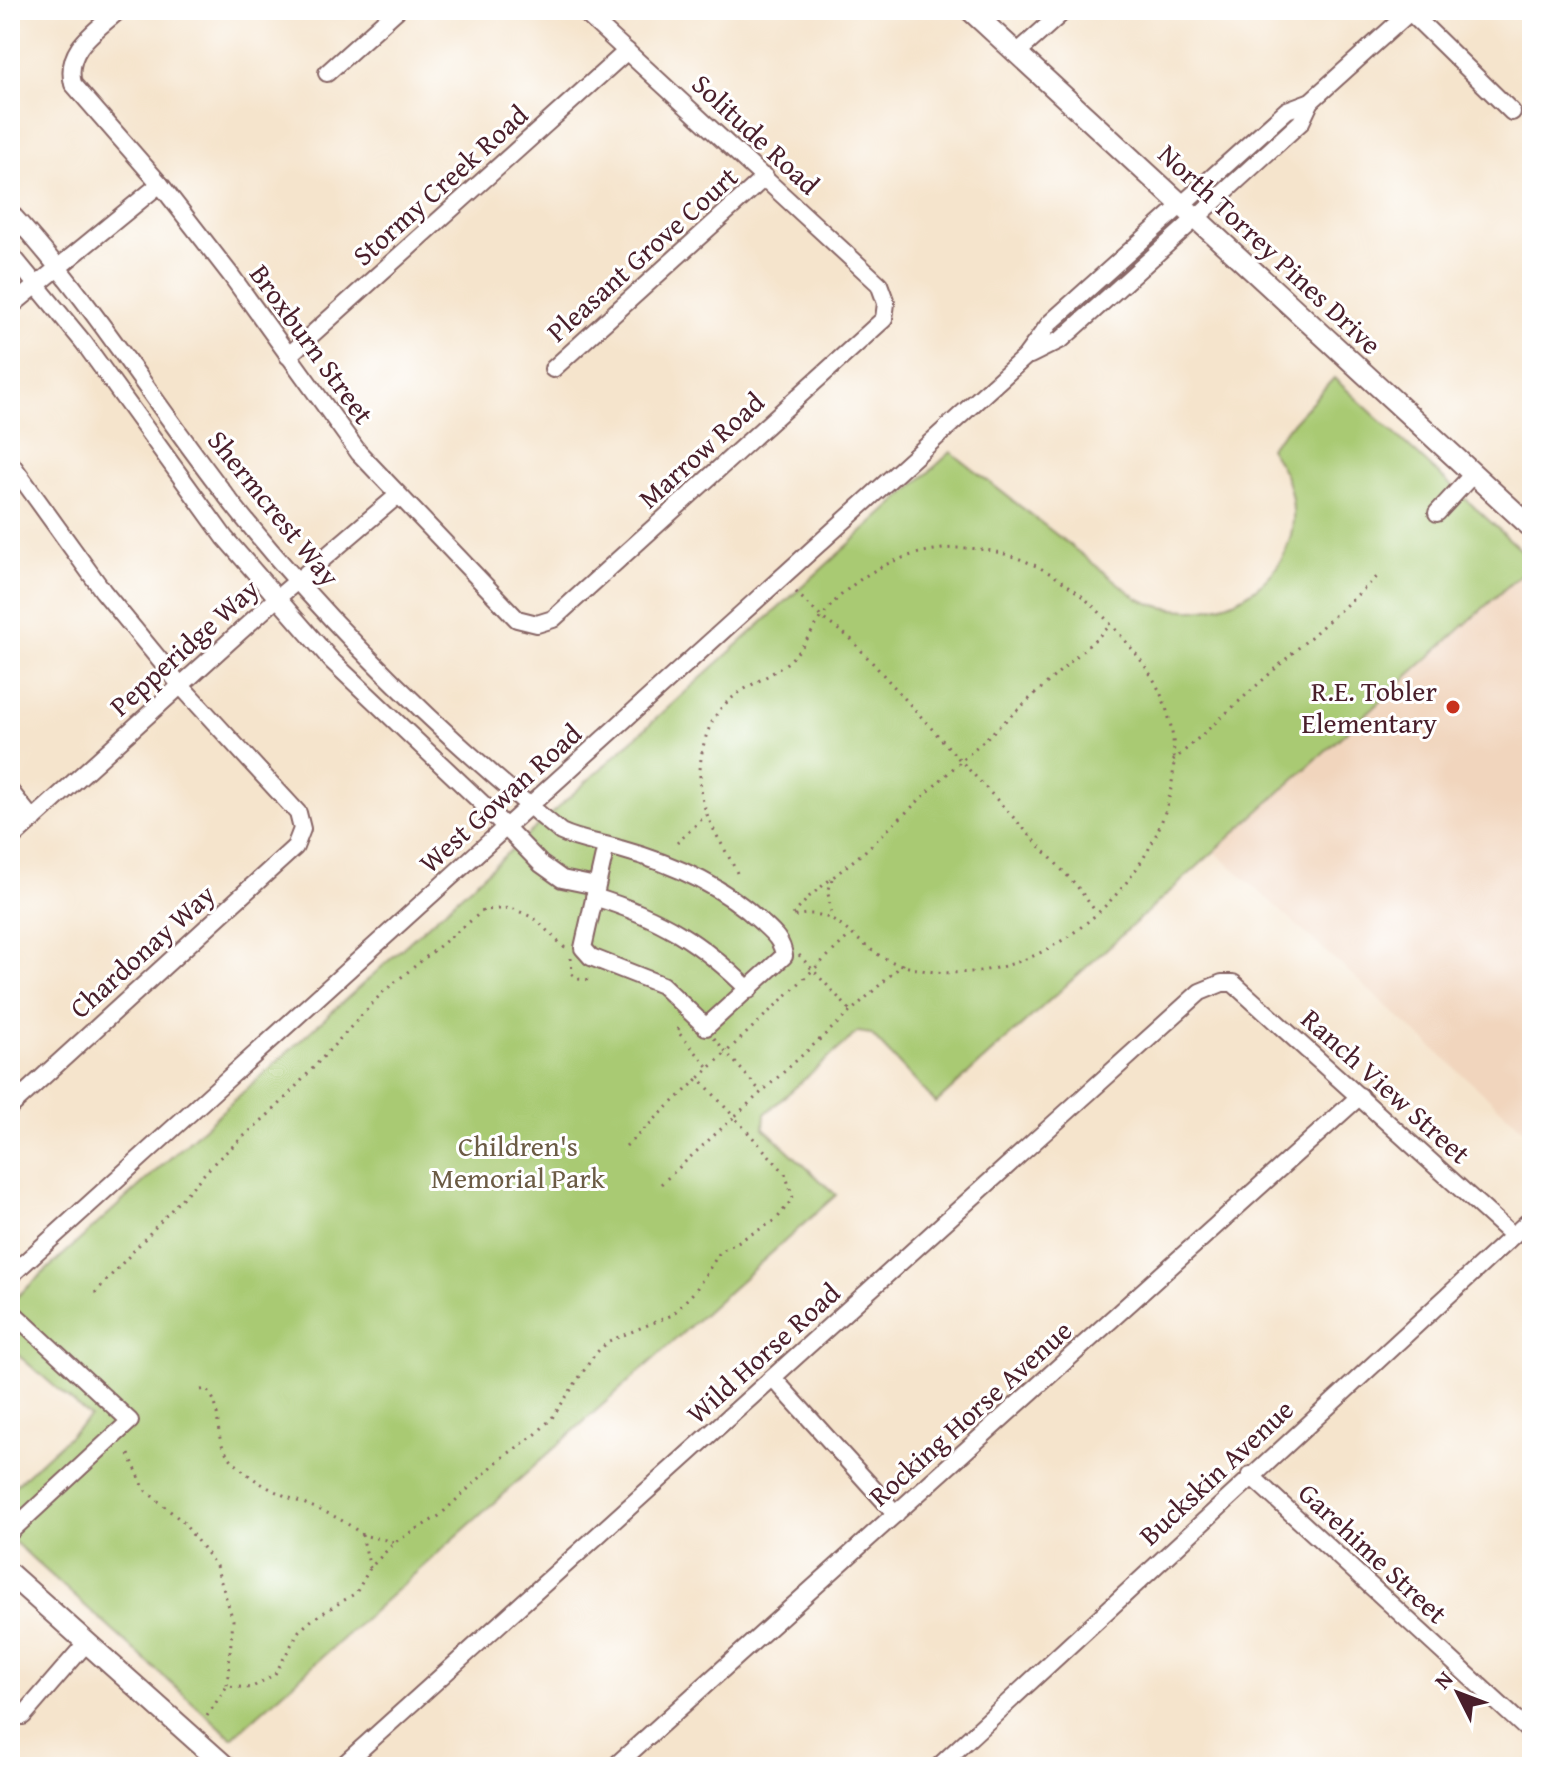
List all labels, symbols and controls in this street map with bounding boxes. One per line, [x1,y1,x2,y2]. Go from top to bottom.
street label: Solitude Road [683,64,829,204]
street label: Stormy Creek Road [343,94,537,275]
street label: North Torrey Pines Drive [1149,134,1391,363]
street label: Pleasant Grove Court [537,156,747,351]
street label: Broxburn Street [240,255,385,432]
street label: Marrow Road [628,382,773,518]
street label: Shermcrest Way [198,421,350,595]
street label: Pepperidge Way [100,568,268,725]
place label: R.E. Tobler Elementary [1301,670,1437,743]
marker: R.E. Tobler Elementary [1444,698,1462,716]
street label: West Gowan Road [409,713,590,882]
street label: Chardonay Way [60,874,224,1027]
street label: Ranch View Street [1293,998,1480,1173]
park label: Children's Memorial Park [431,1125,606,1198]
street label: Wild Horse Road [677,1272,849,1433]
street label: Rocking Horse Avenue [859,1310,1080,1515]
street label: Buckskin Avenue [1129,1389,1302,1554]
street label: Garehime Street [1290,1473,1457,1633]
north arrow [1418,1653,1498,1733]
text: N [1426,1663,1460,1696]

